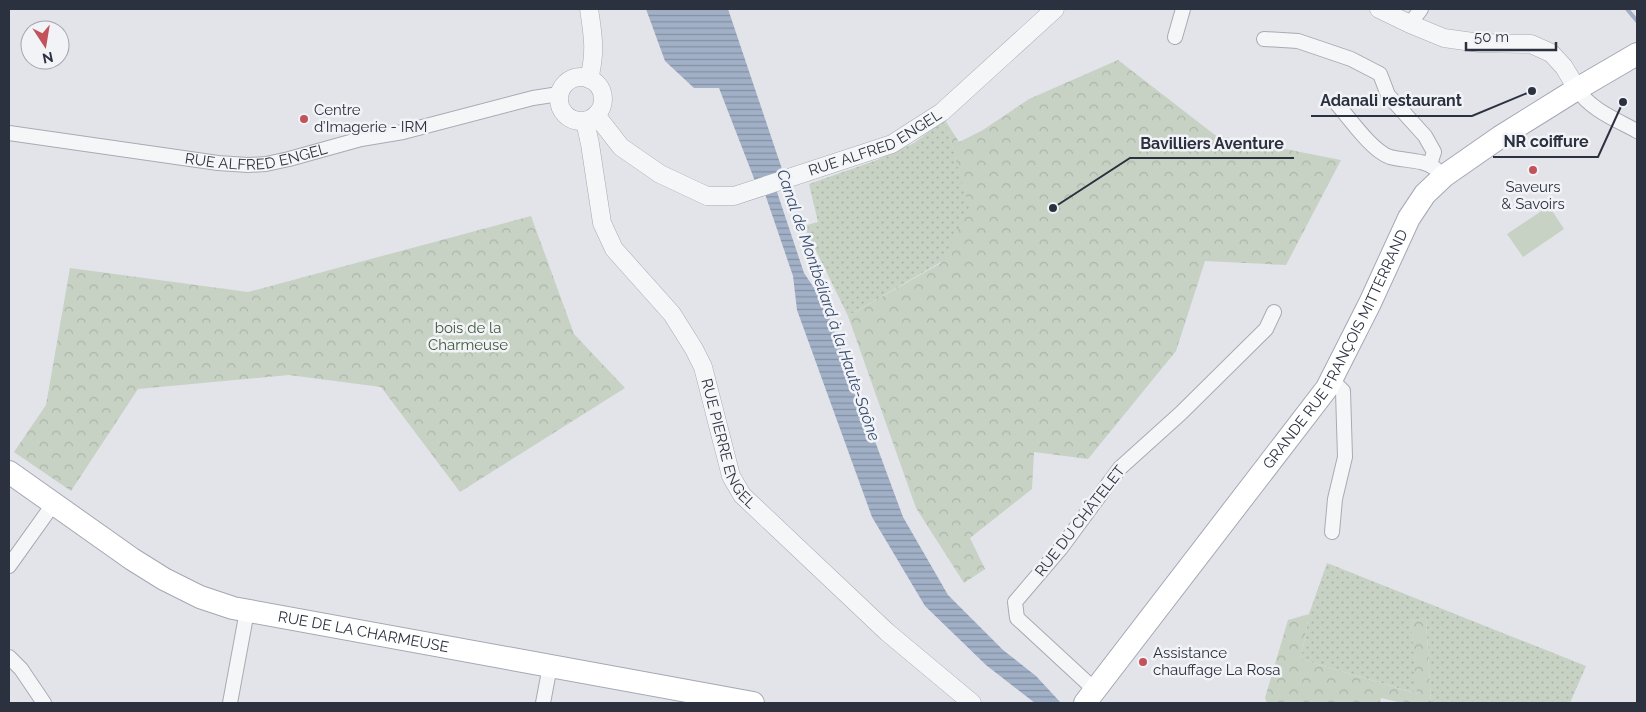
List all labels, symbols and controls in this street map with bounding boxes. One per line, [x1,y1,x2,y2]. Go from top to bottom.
north arrow [20,20,70,70]
scale bar [1466,20,1556,52]
text: 50 m [1474,28,1509,46]
text: N [41,49,55,67]
callout: Adanali restaurant [1311,85,1472,116]
text: Adanali restaurant [1320,91,1462,110]
place label: Centre d’Imagerie - IRM [314,101,427,136]
street label: RUE ALFRED ENGEL [806,106,945,180]
marker: Centre d’Imagerie - IRM [298,113,310,125]
callout: NR coiffure [1493,126,1598,157]
callout: Bavilliers Aventure [1130,127,1294,158]
text: NR coiffure [1503,132,1589,151]
text: Bavilliers Aventure [1140,134,1284,153]
street label: RUE ALFRED ENGEL [184,140,330,174]
marker: Saveurs & Savoirs [1527,164,1539,176]
water label: Canal de Montbéliard à la Haute-Saône [773,167,884,444]
place label: Saveurs & Savoirs [1501,178,1565,213]
street label: GRANDE RUE FRANÇOIS MITTERRAND [1259,226,1412,473]
park label: bois de la Charmeuse [428,319,508,354]
street label: RUE PIERRE ENGEL [697,377,760,513]
street label: RUE DU CHÂTELET [1031,462,1129,580]
street label: RUE DE LA CHARMEUSE [277,607,450,656]
place label: Assistance chauffage La Rosa [1153,644,1280,679]
marker: Assistance chauffage La Rosa [1137,656,1149,668]

